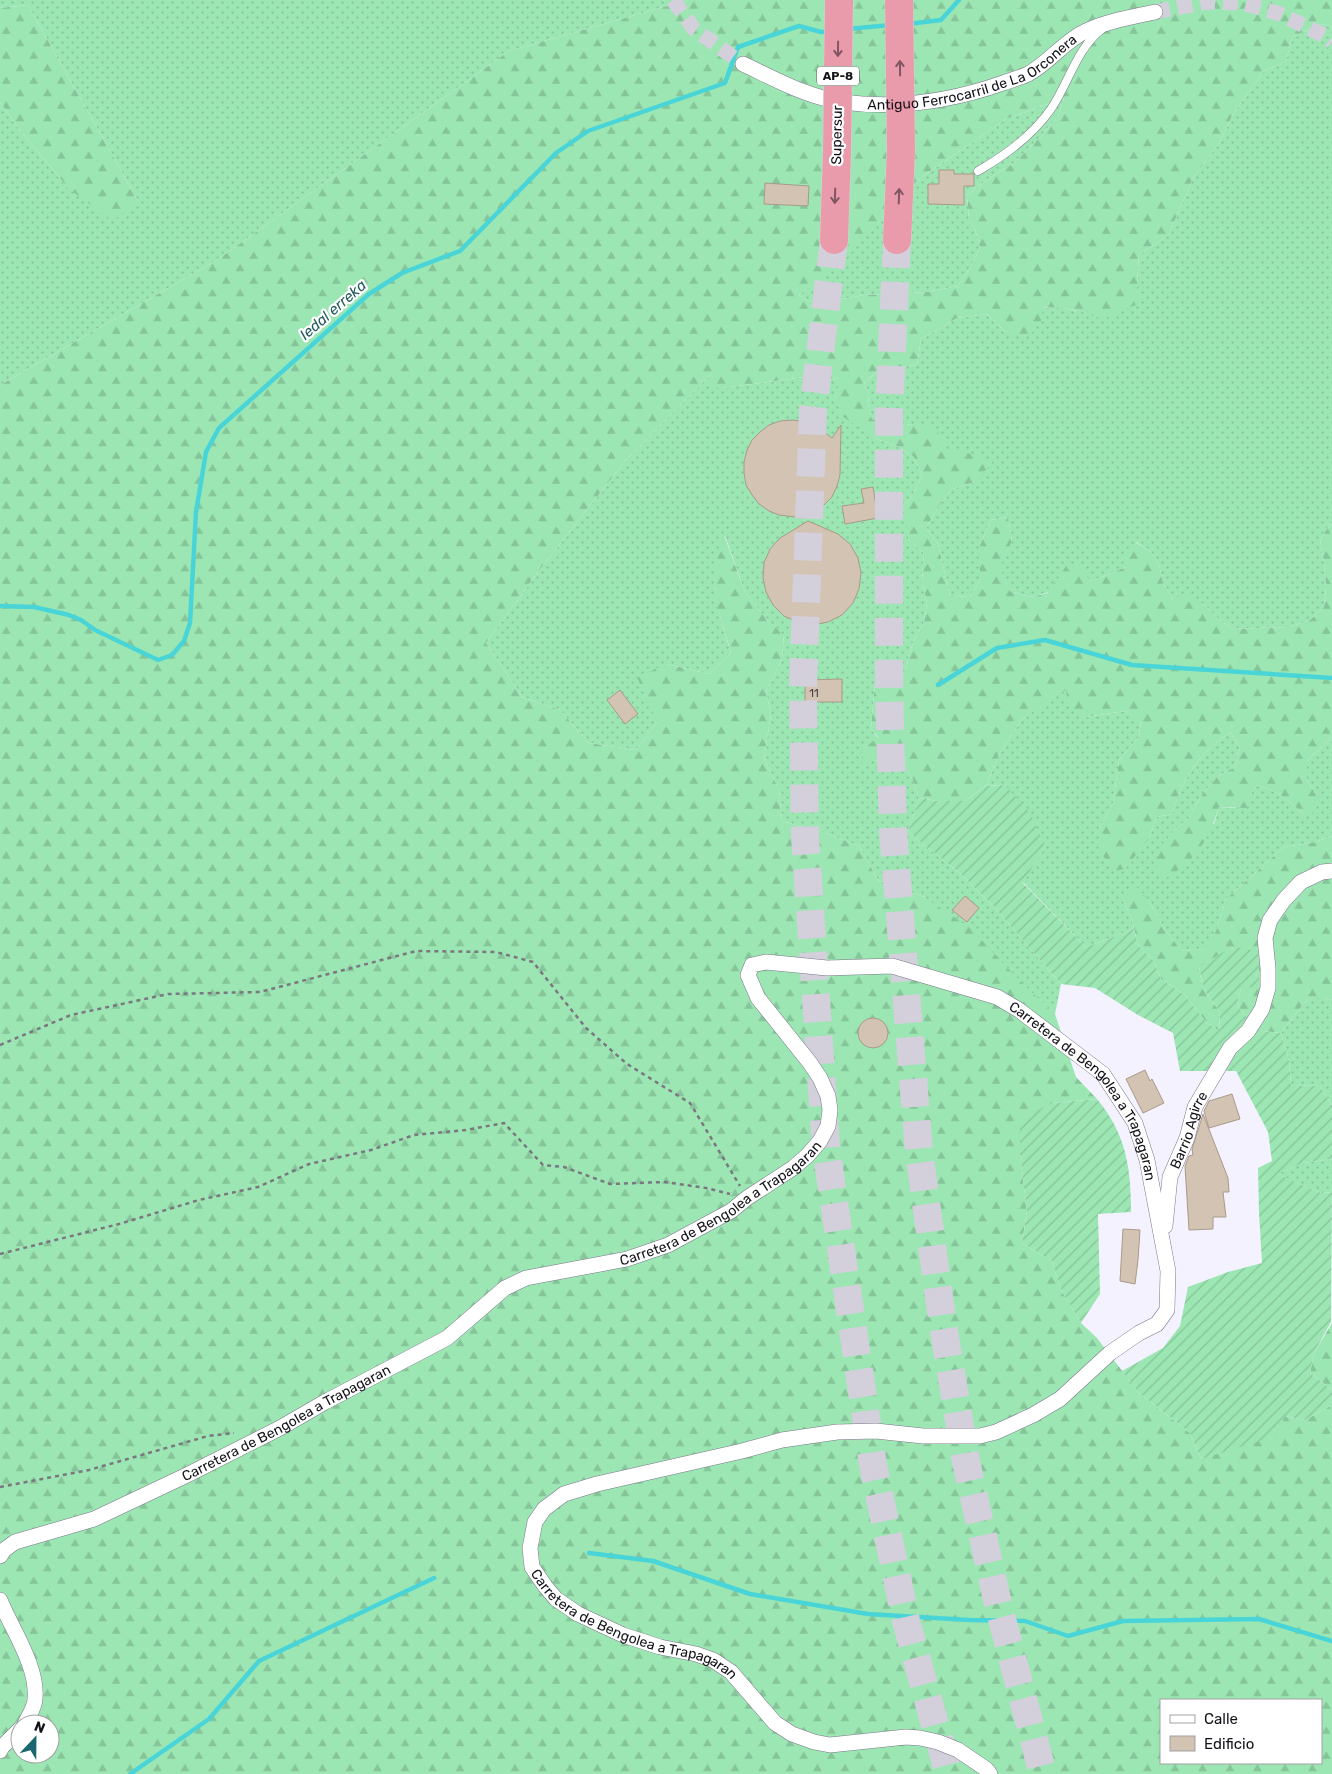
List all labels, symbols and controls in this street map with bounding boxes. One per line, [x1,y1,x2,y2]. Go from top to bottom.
street label: Antiguo Ferrocarril de La Orconera [867,31,1080,113]
one-way arrow [833,40,843,56]
one-way arrow [895,60,905,76]
road number: AP-8 [817,66,859,85]
street label: Supersur [828,104,846,165]
one-way arrow [831,188,840,204]
one-way arrow [894,188,904,204]
water label: Iedal erreka [296,276,370,344]
house number: 11 [809,687,819,700]
street label: Carretera de Bengolea a Trapagaran [1006,998,1159,1182]
street label: Barrio Agirre [1166,1088,1211,1171]
street label: Carretera de Bengolea a Trapagaran [618,1137,825,1269]
street label: Carretera de Bengolea a Trapagaran [179,1361,393,1485]
street label: Carretera de Bengolea a Trapagaran [527,1566,741,1682]
legend [1160,1699,1322,1764]
text: Calle [1204,1710,1238,1728]
north arrow [10,1714,60,1764]
text: N [32,1718,48,1737]
text: Edificio [1204,1735,1254,1753]

